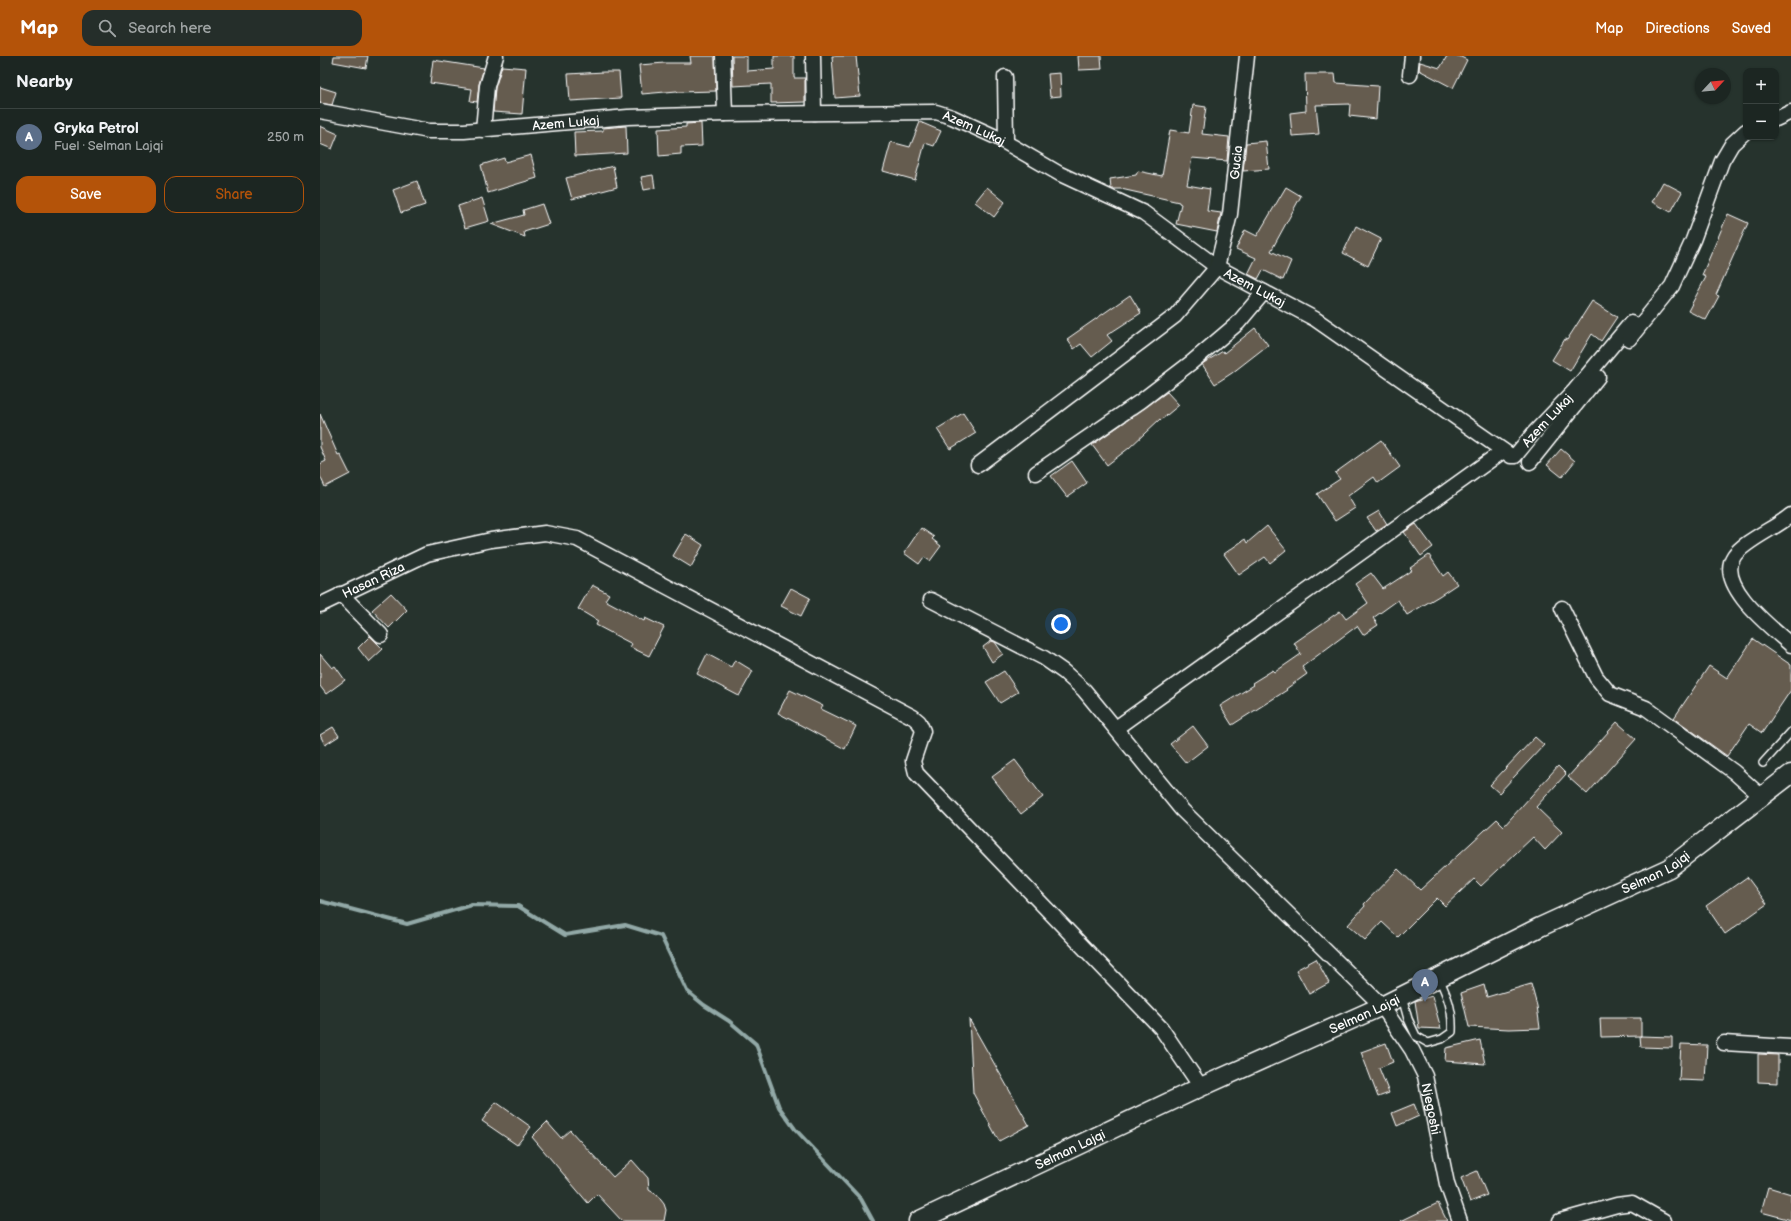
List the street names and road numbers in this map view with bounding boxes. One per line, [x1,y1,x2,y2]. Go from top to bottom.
street label: Azem Lukaj [941,108,1008,150]
street label: Azem Lukaj [532,112,600,134]
street label: Gucia [1227,145,1246,180]
street label: Azem Lukaj [1221,265,1288,311]
street label: Azem Lukaj [1519,391,1576,451]
street label: Hasan Riza [340,559,407,602]
street label: Selman Lajqi [1619,848,1693,898]
street label: Selman Lajqi [1327,991,1403,1038]
street label: Njegoshi [1418,1082,1444,1136]
street label: Selman Lajqi [1033,1127,1108,1173]

